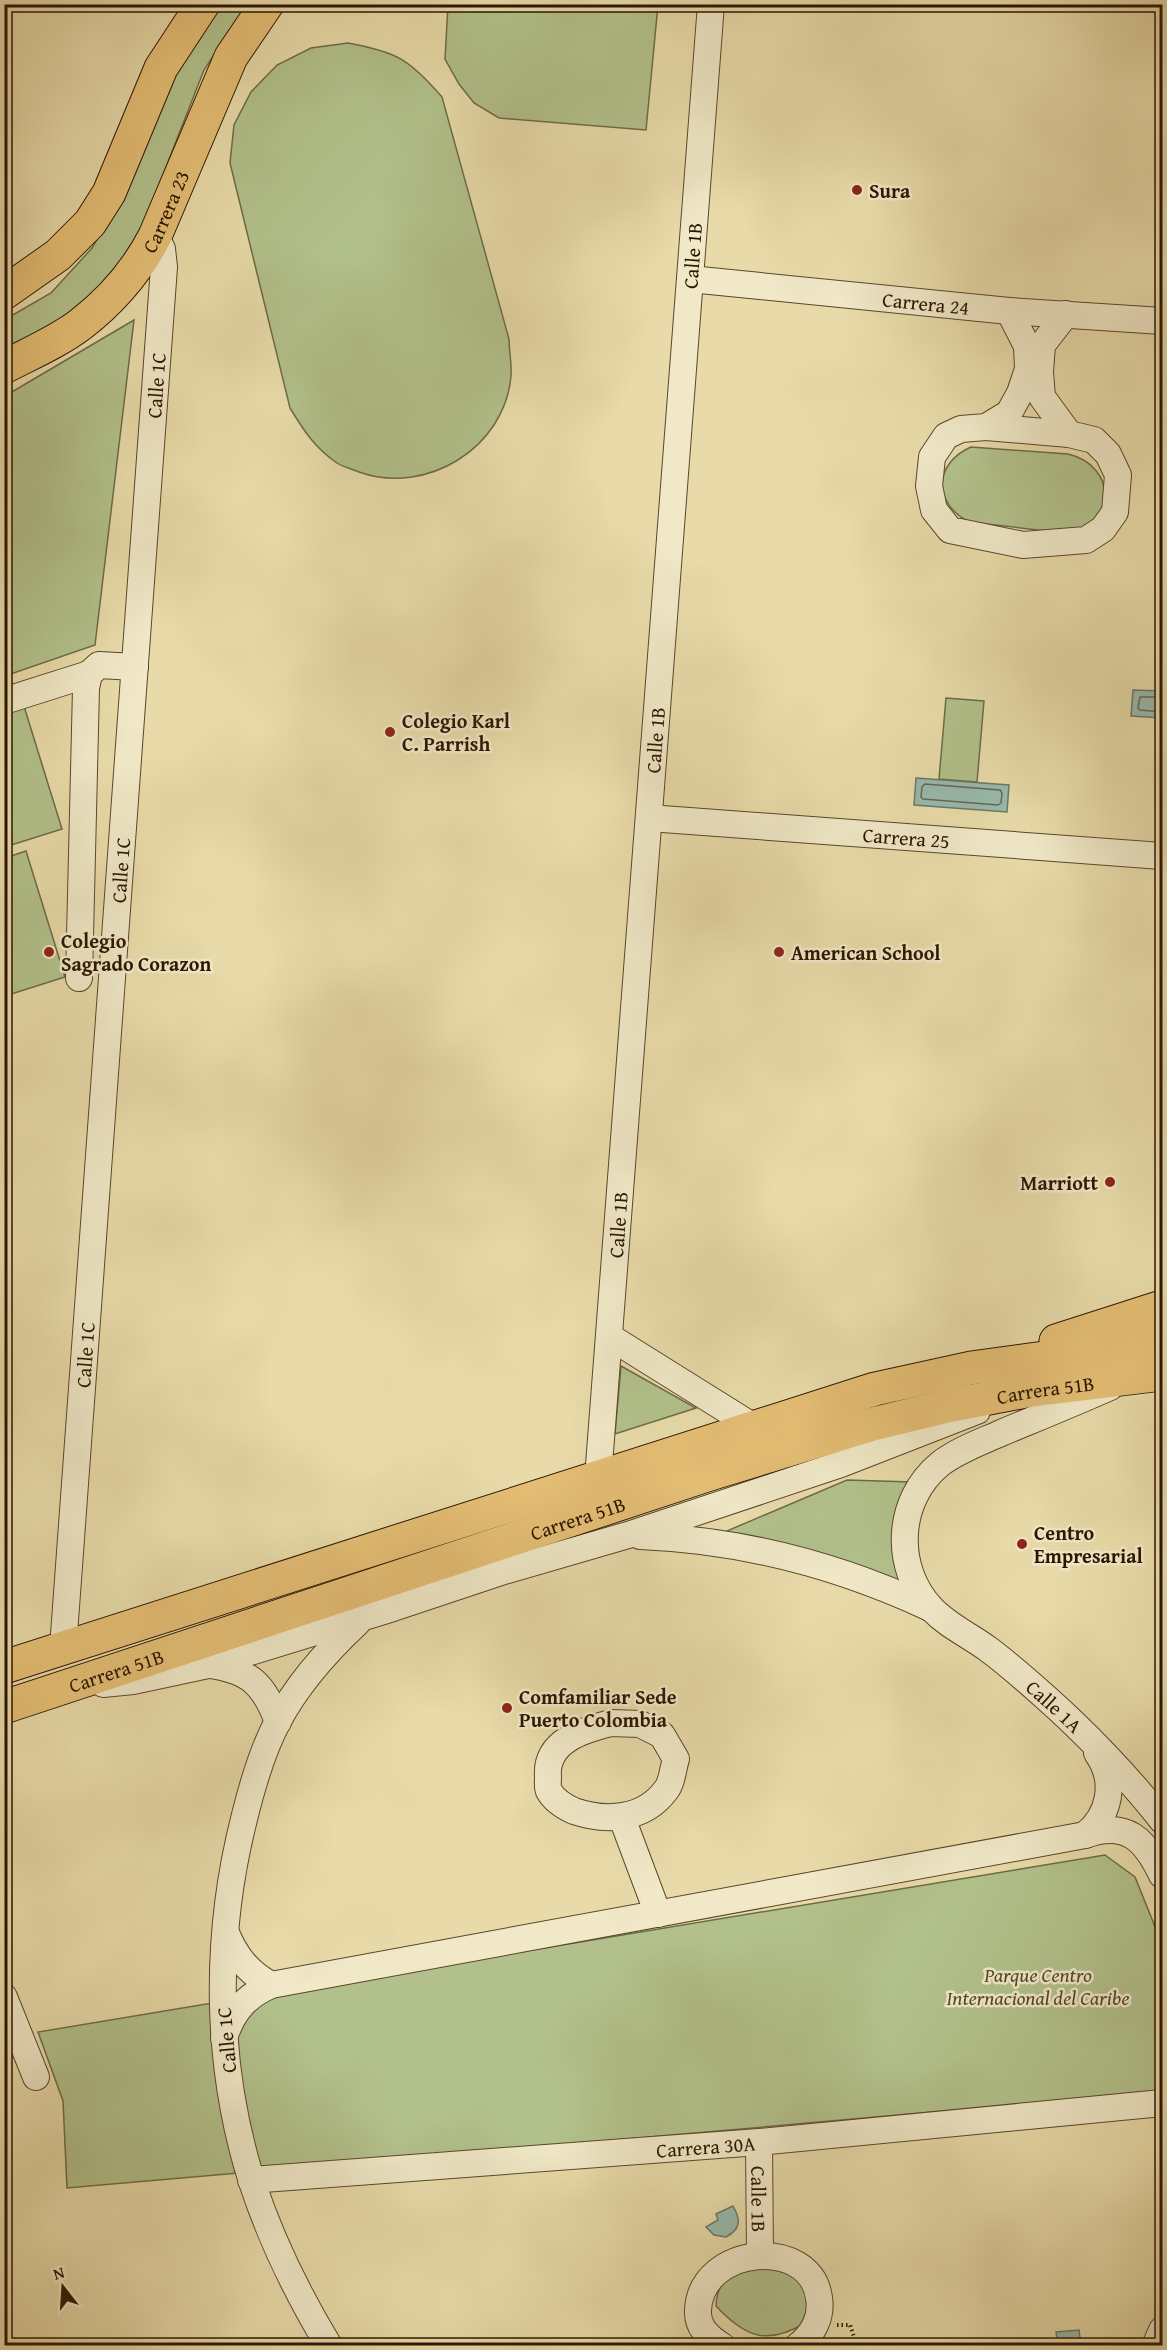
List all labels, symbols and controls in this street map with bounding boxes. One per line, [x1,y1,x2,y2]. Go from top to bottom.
street label: Carrera 23 [134,166,196,258]
place label: Sura [869,176,911,205]
marker: Sura [850,183,864,197]
street label: Calle 1B [675,221,709,290]
street label: Carrera 24 [881,284,971,321]
street label: Calle 1C [138,351,172,419]
place label: Colegio Karl C. Parrish [402,706,510,758]
street label: Calle 1B [638,706,672,774]
marker: Colegio Karl C. Parrish [383,725,397,739]
street label: Carrera 25 [862,819,951,855]
street label: Calle 1C [103,836,137,904]
place label: Colegio Sagrado Corazon [61,926,211,978]
place label: American School [791,938,941,967]
marker: Colegio Sagrado Corazon [42,945,56,959]
marker: American School [772,945,786,959]
place label: Marriott [1020,1168,1098,1197]
marker: Marriott [1103,1175,1117,1189]
street label: Calle 1B [600,1191,634,1259]
street label: Calle 1C [68,1321,101,1389]
street label: Carrera 51B [994,1368,1096,1411]
street label: Carrera 51B [526,1489,629,1547]
place label: Centro Empresarial [1034,1518,1143,1570]
marker: Centro Empresarial [1015,1537,1029,1551]
street label: Carrera 51B [65,1641,167,1699]
street label: Calle 1A [1020,1672,1089,1739]
place label: Comfamiliar Sede Puerto Colombia [519,1682,677,1734]
marker: Comfamiliar Sede Puerto Colombia [500,1701,514,1715]
park label: Parque Centro Internacional del Caribe [947,1960,1129,2012]
street label: Calle 1C [209,2006,243,2074]
street label: Carrera 30A [655,2128,756,2164]
street label: Calle 1B [745,2166,774,2232]
north arrow [33,2257,93,2317]
text: N [50,2260,68,2286]

